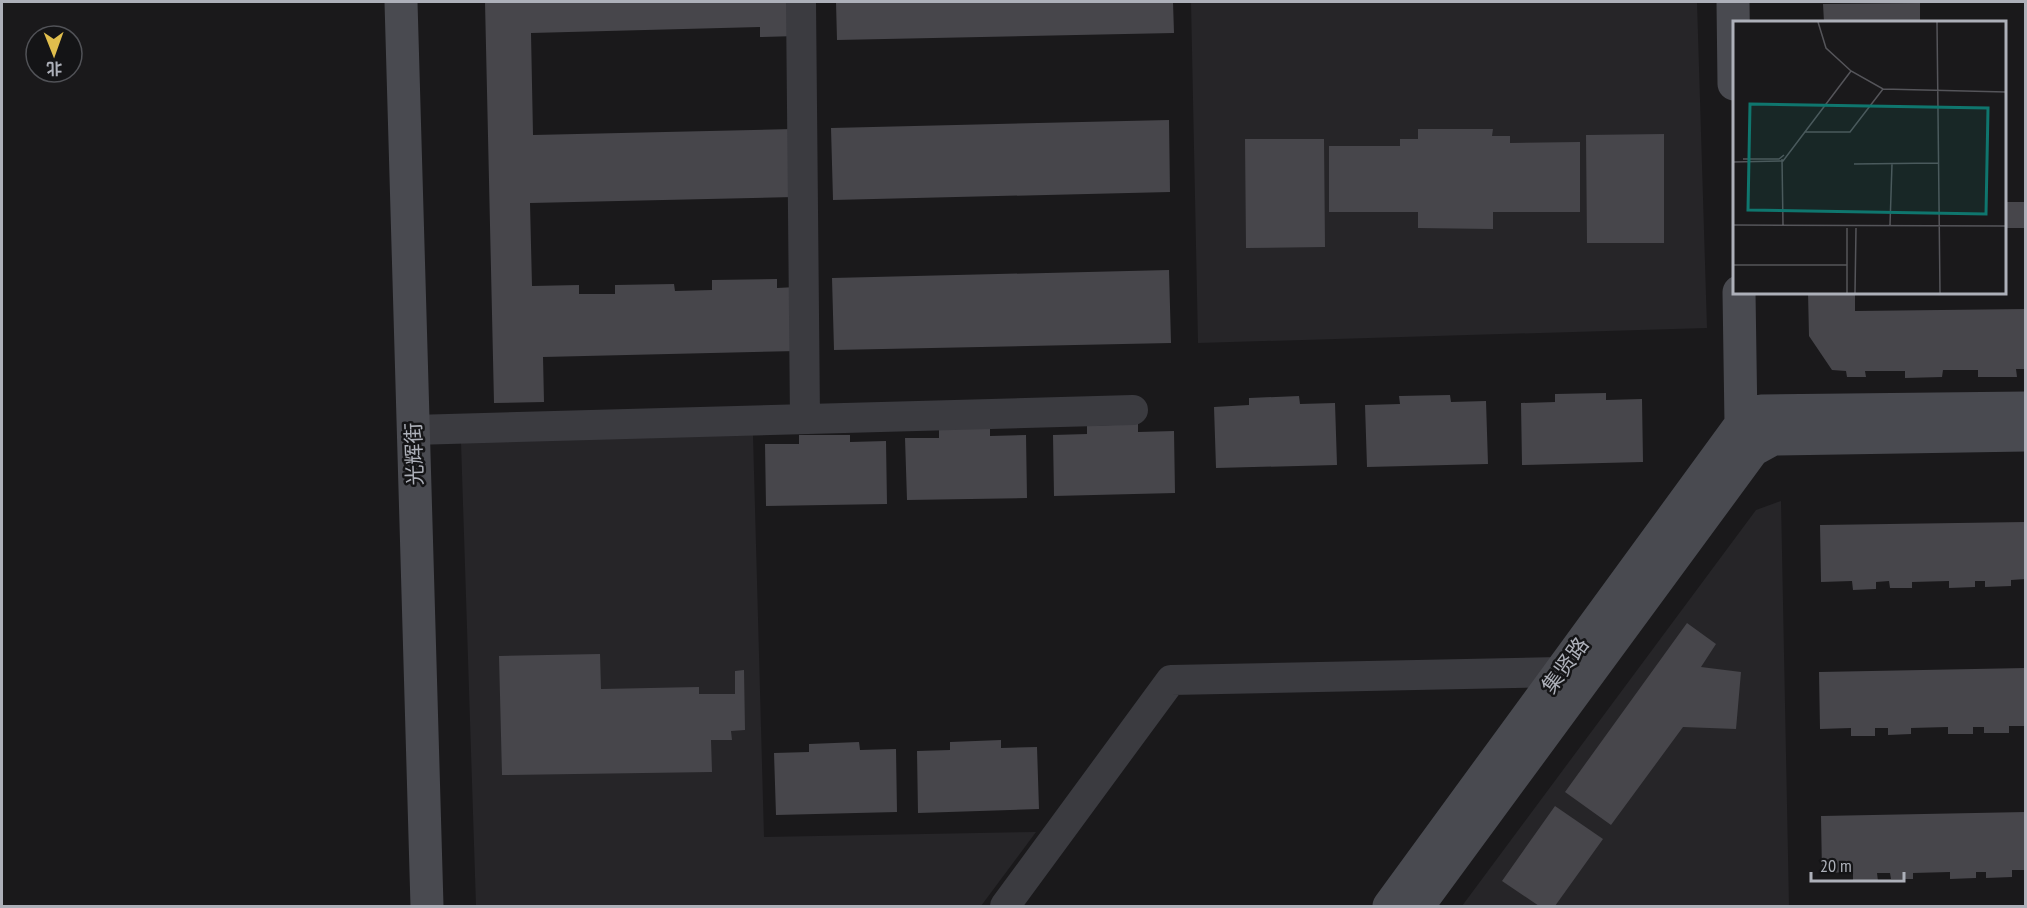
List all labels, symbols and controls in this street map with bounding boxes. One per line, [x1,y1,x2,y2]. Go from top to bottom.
inset map [1733,21,2006,294]
north arrow [24,24,84,84]
text: 北 [46,59,62,79]
street label: 光辉街 [399,422,429,486]
street label: 集贤路 [1536,632,1594,698]
scale bar [1811,845,1904,883]
text: 20 m [1820,854,1852,877]

